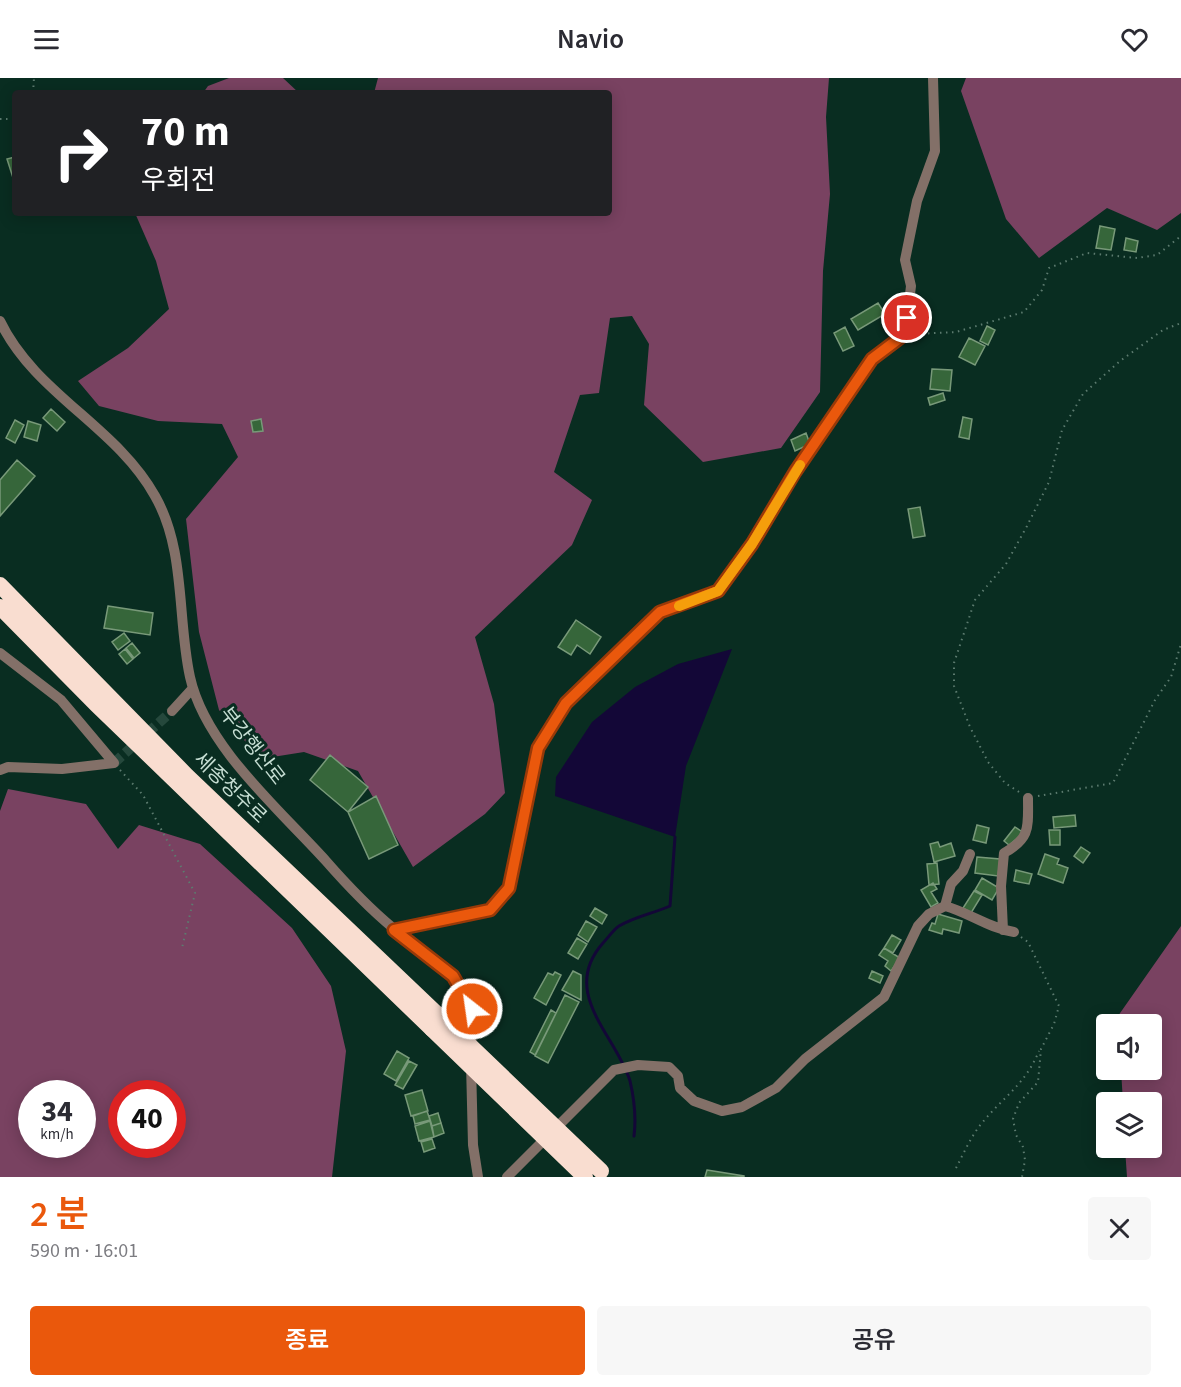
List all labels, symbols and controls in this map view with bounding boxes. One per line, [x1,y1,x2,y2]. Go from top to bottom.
text: Navio [557,20,624,59]
icon: menu [30,23,63,56]
icon: heart [1118,23,1151,56]
text: 70 m [141,102,230,162]
icon: right [42,114,120,192]
text: 우회전 [141,161,216,200]
pin [881,292,932,343]
icon: arrive [890,301,923,334]
street label: 부강행산로 [213,701,291,791]
street label: 세종청주로 [187,746,273,830]
position arrow [440,977,504,1041]
map controls [1096,1014,1162,1158]
button: sound [1096,1014,1162,1080]
speed limit sign: 40 [108,1080,186,1158]
text: 34 [41,1090,73,1133]
button: layers [1096,1092,1162,1158]
text: km/h [40,1124,74,1145]
text: 2 분 [30,1189,89,1240]
button: close [1088,1197,1151,1260]
text: 590 m · 16:01 [30,1237,138,1265]
button: 종료 [30,1306,585,1375]
button: 공유 [597,1306,1151,1375]

